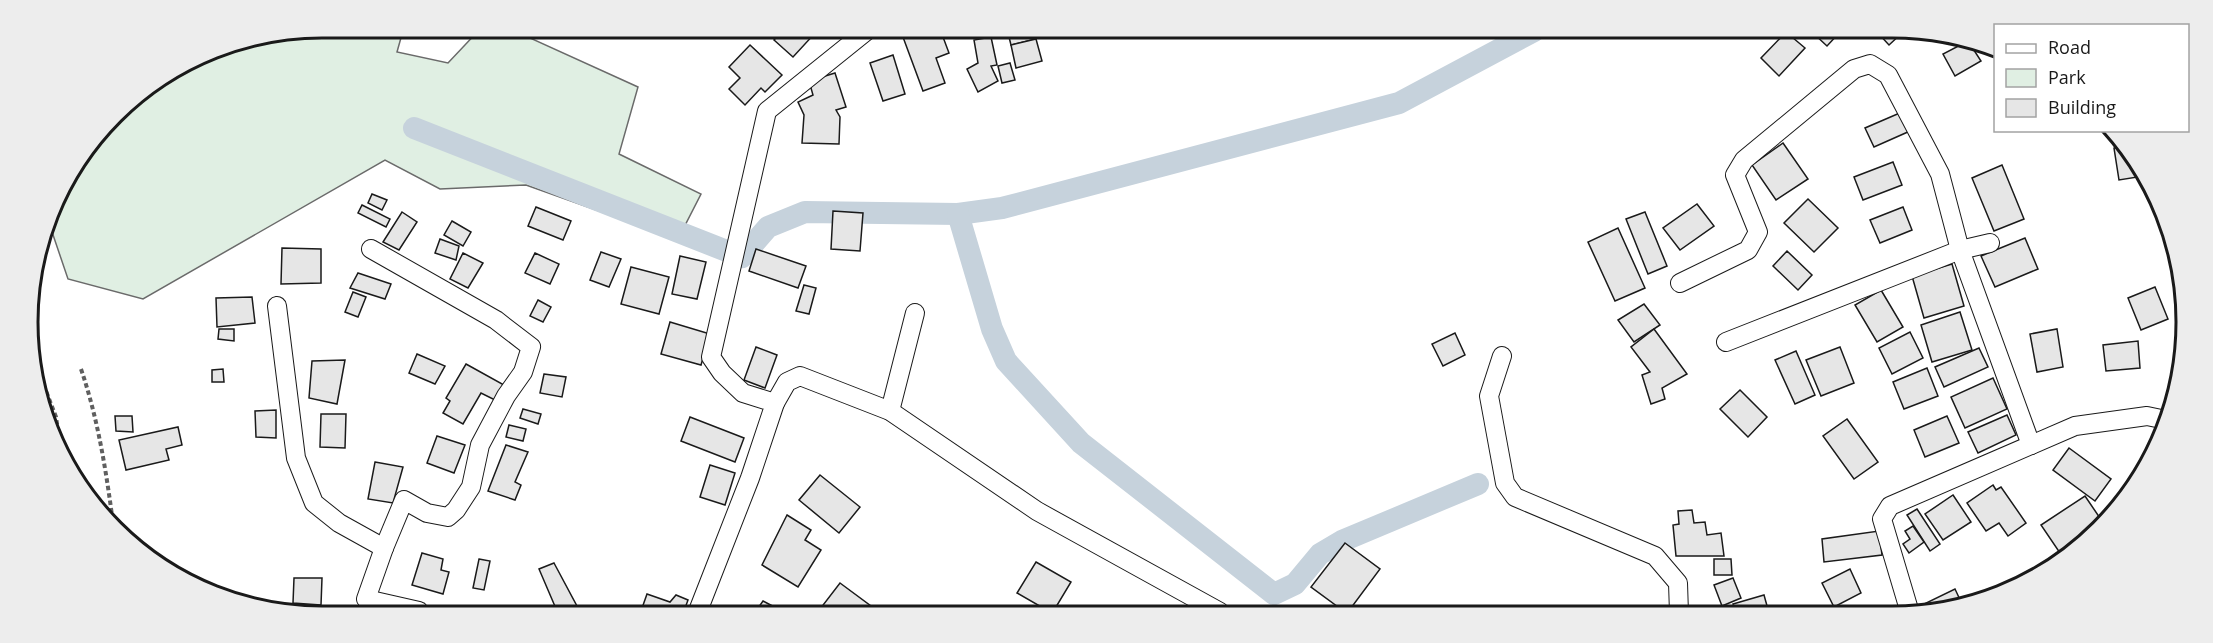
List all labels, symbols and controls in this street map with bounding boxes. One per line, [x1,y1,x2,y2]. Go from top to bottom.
legend [1994,24,2189,132]
text: Road [2048,35,2091,59]
text: Park [2048,65,2086,89]
text: Building [2048,95,2116,119]

